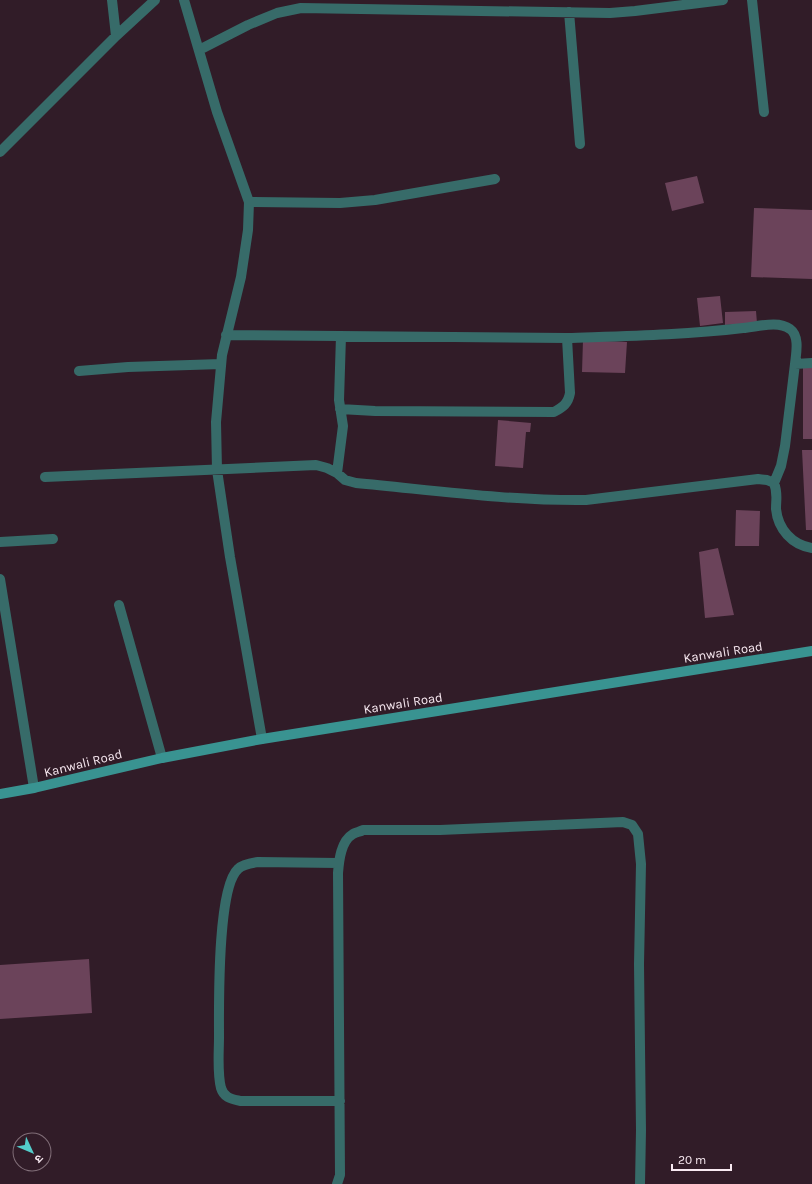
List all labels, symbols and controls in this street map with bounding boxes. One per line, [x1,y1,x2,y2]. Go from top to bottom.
street label: Kanwali Road [682,638,764,666]
street label: Kanwali Road [362,689,444,717]
street label: Kanwali Road [42,746,124,780]
north arrow [12,1132,52,1172]
scale bar [672,1146,731,1172]
text: उ [32,1152,46,1166]
text: 20 m [678,1153,706,1167]

